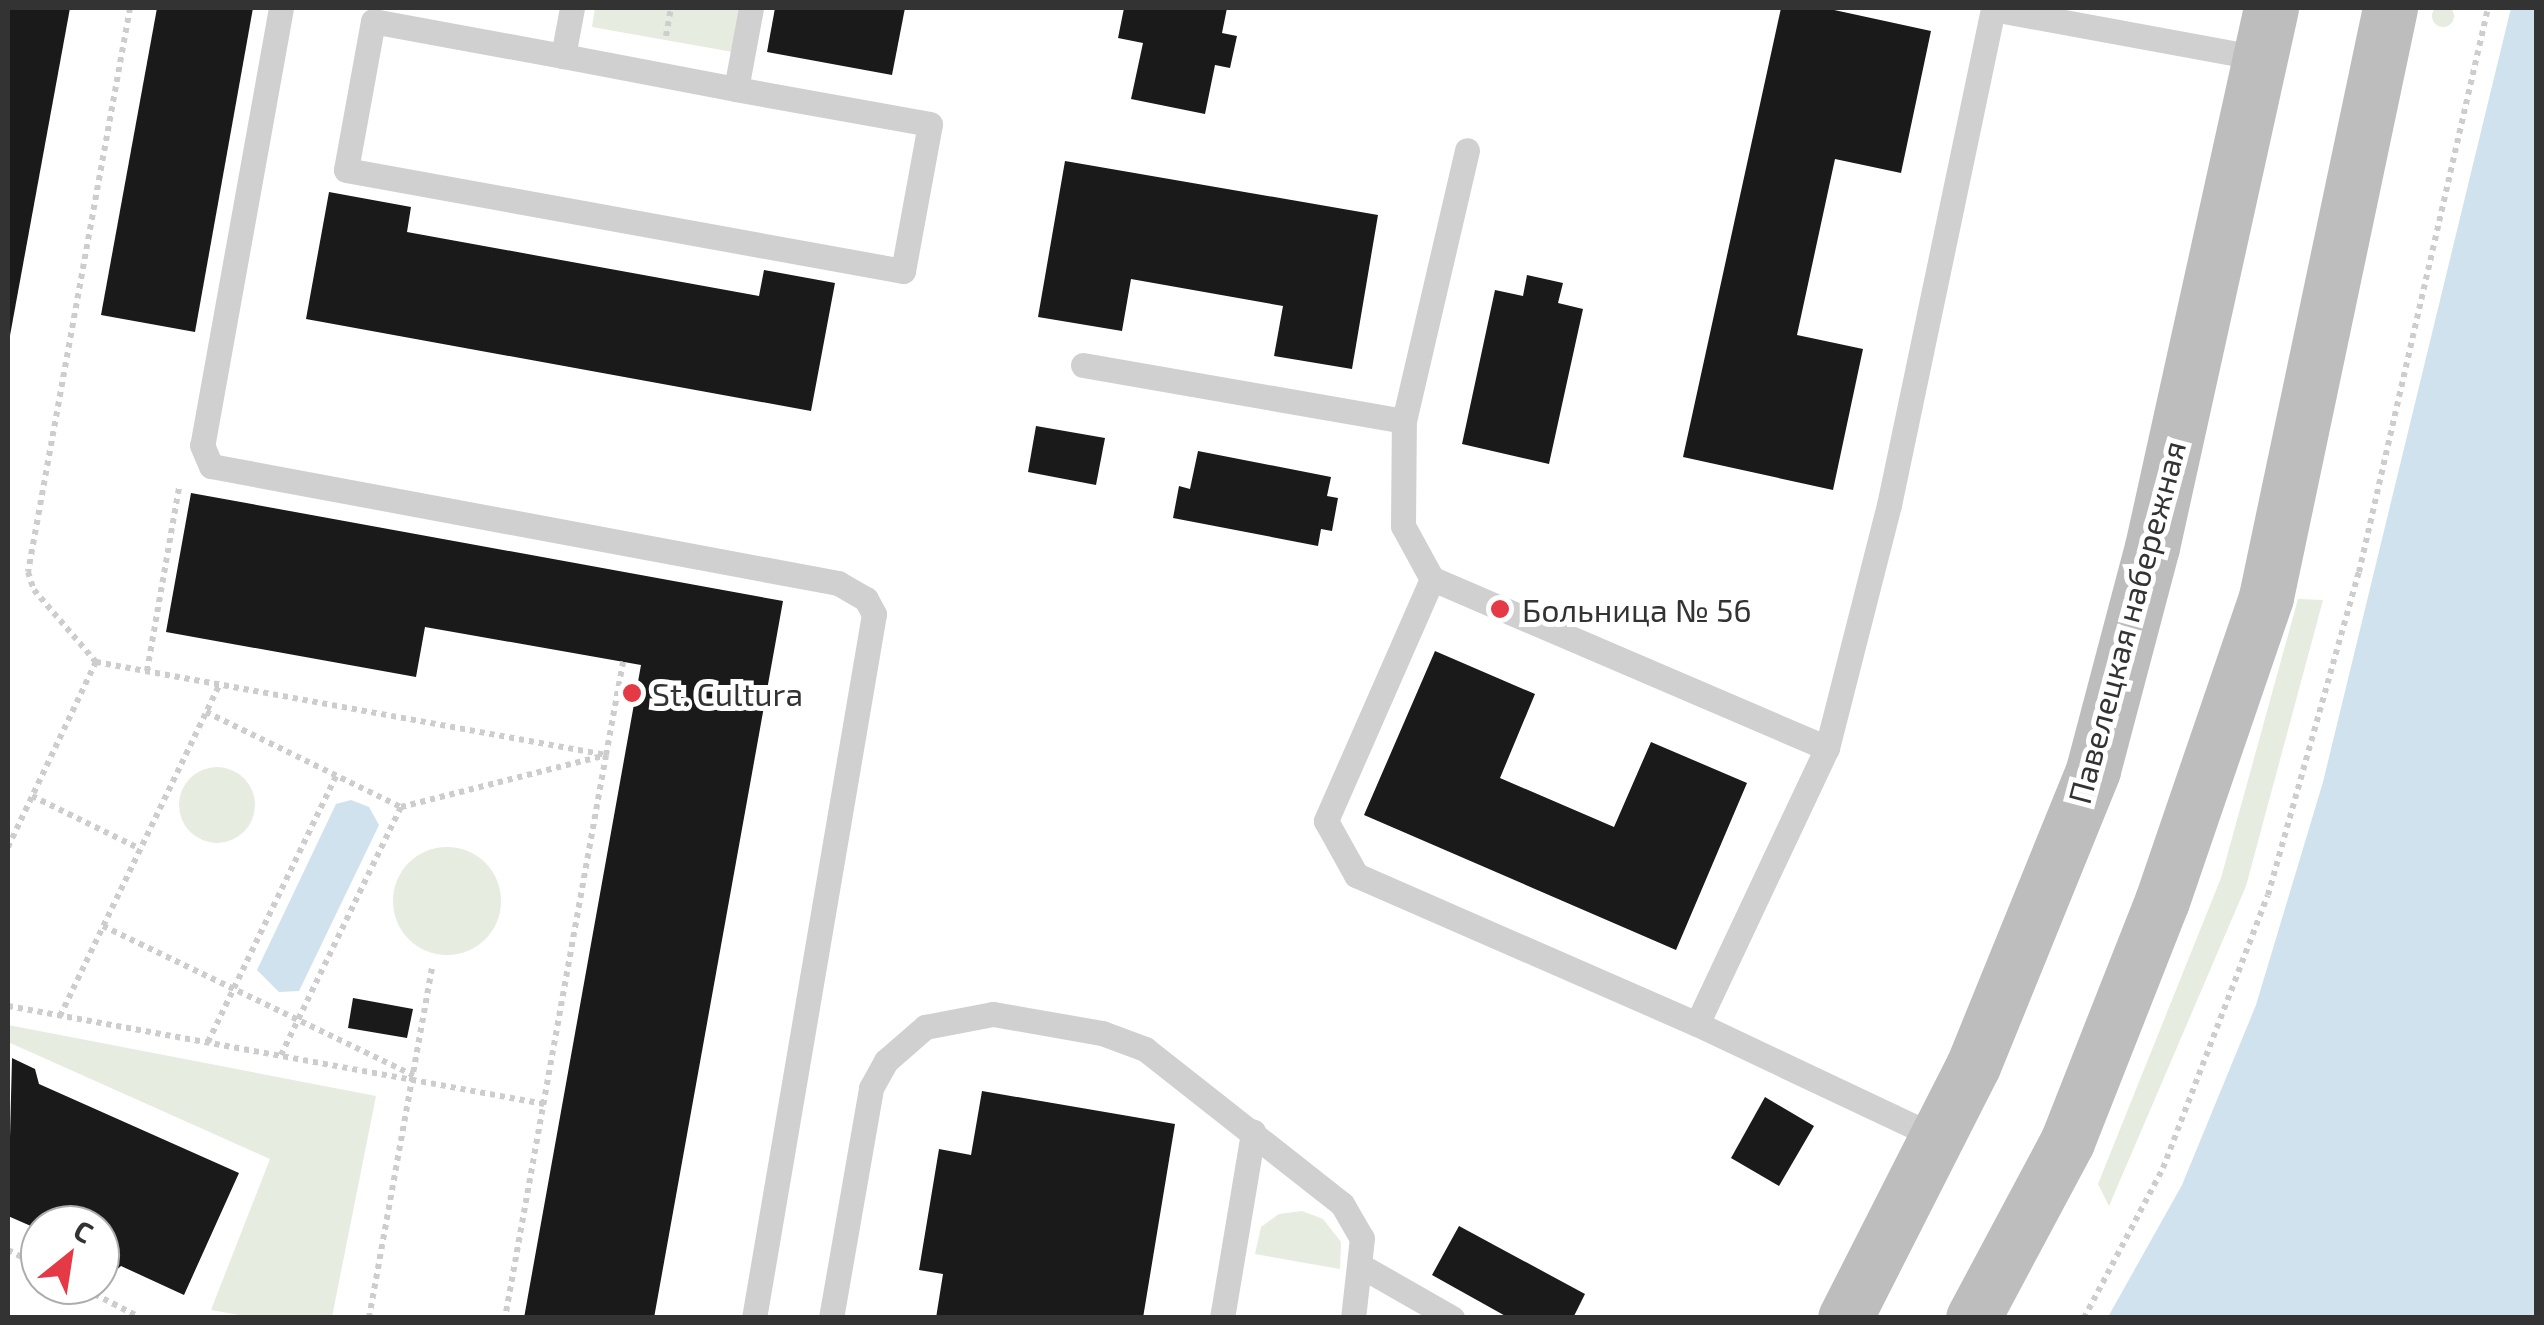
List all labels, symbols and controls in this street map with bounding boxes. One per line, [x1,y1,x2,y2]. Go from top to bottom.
street label: Павелецкая набережная [2059,436,2193,808]
place label: Больница № 56 [1522,590,1752,628]
marker: Больница № 56 [1487,596,1513,622]
place label: St. Cultura [652,674,803,712]
marker: St. Cultura [621,682,643,704]
north arrow [20,1205,120,1305]
text: С [68,1212,100,1250]

